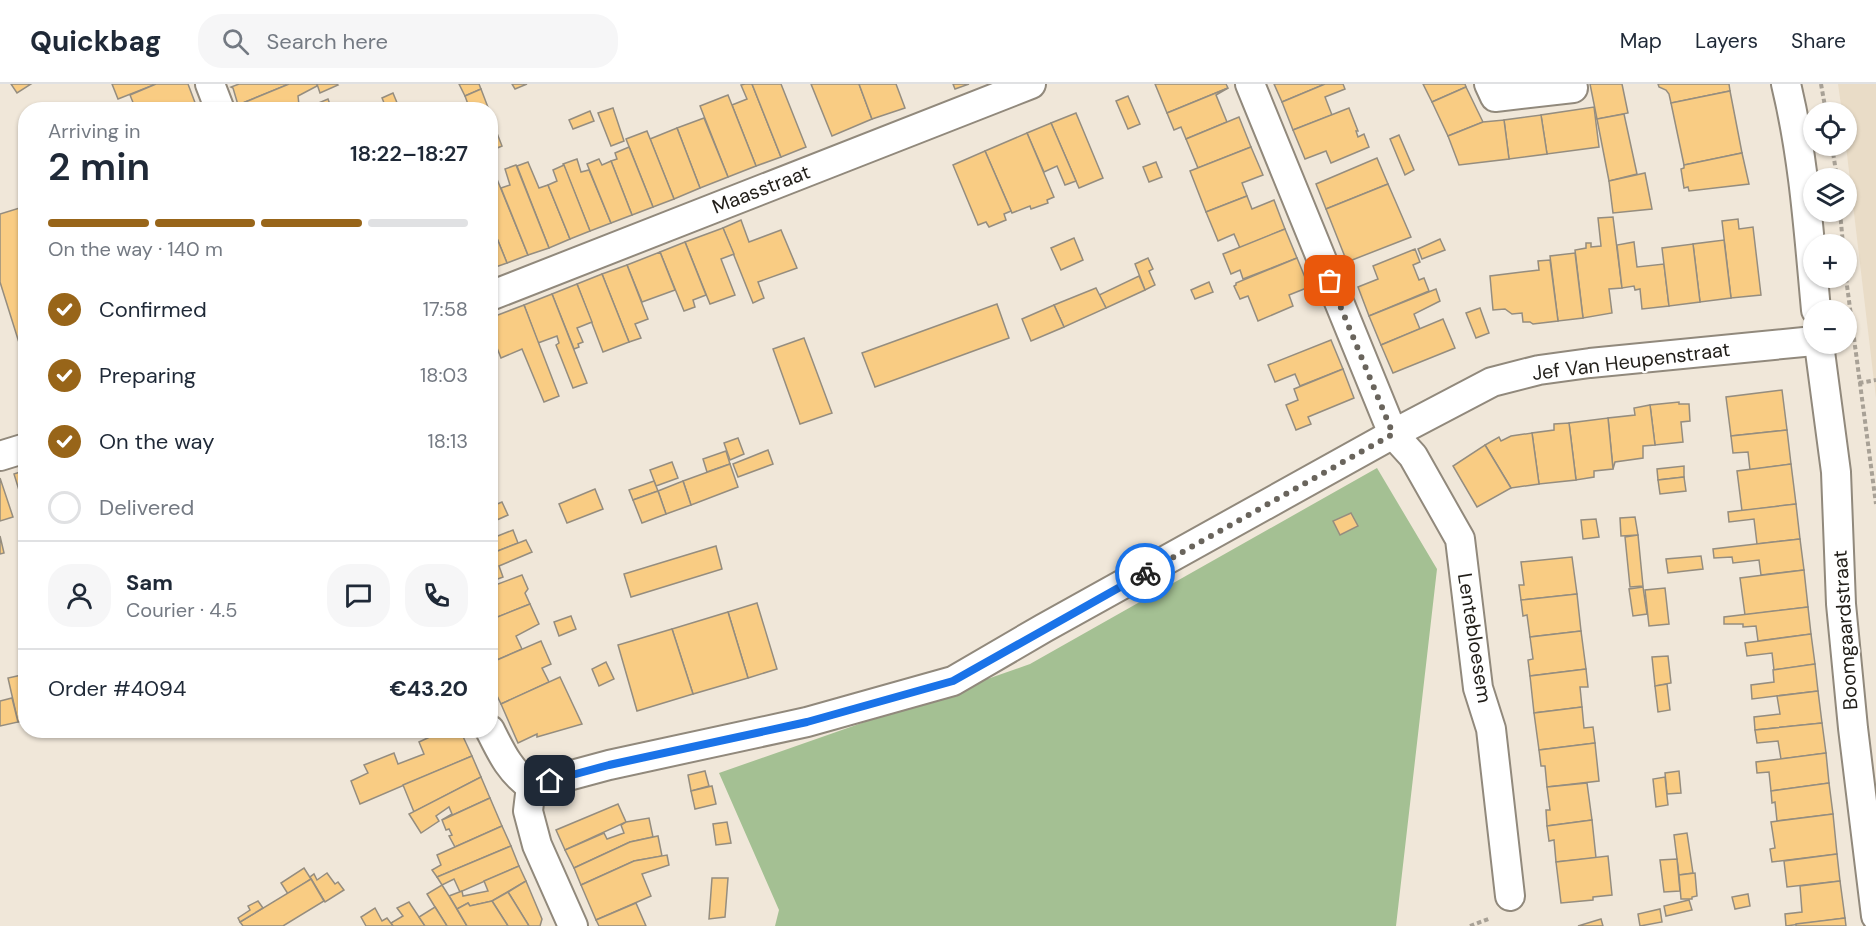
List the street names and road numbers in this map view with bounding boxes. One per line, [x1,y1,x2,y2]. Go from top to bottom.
street label: Maasstraat [708,158,814,220]
street label: Jef Van Heupenstraat [1530,336,1732,386]
street label: Boomgaardstraat [1826,549,1864,711]
street label: Lentebloesem [1452,571,1498,705]

